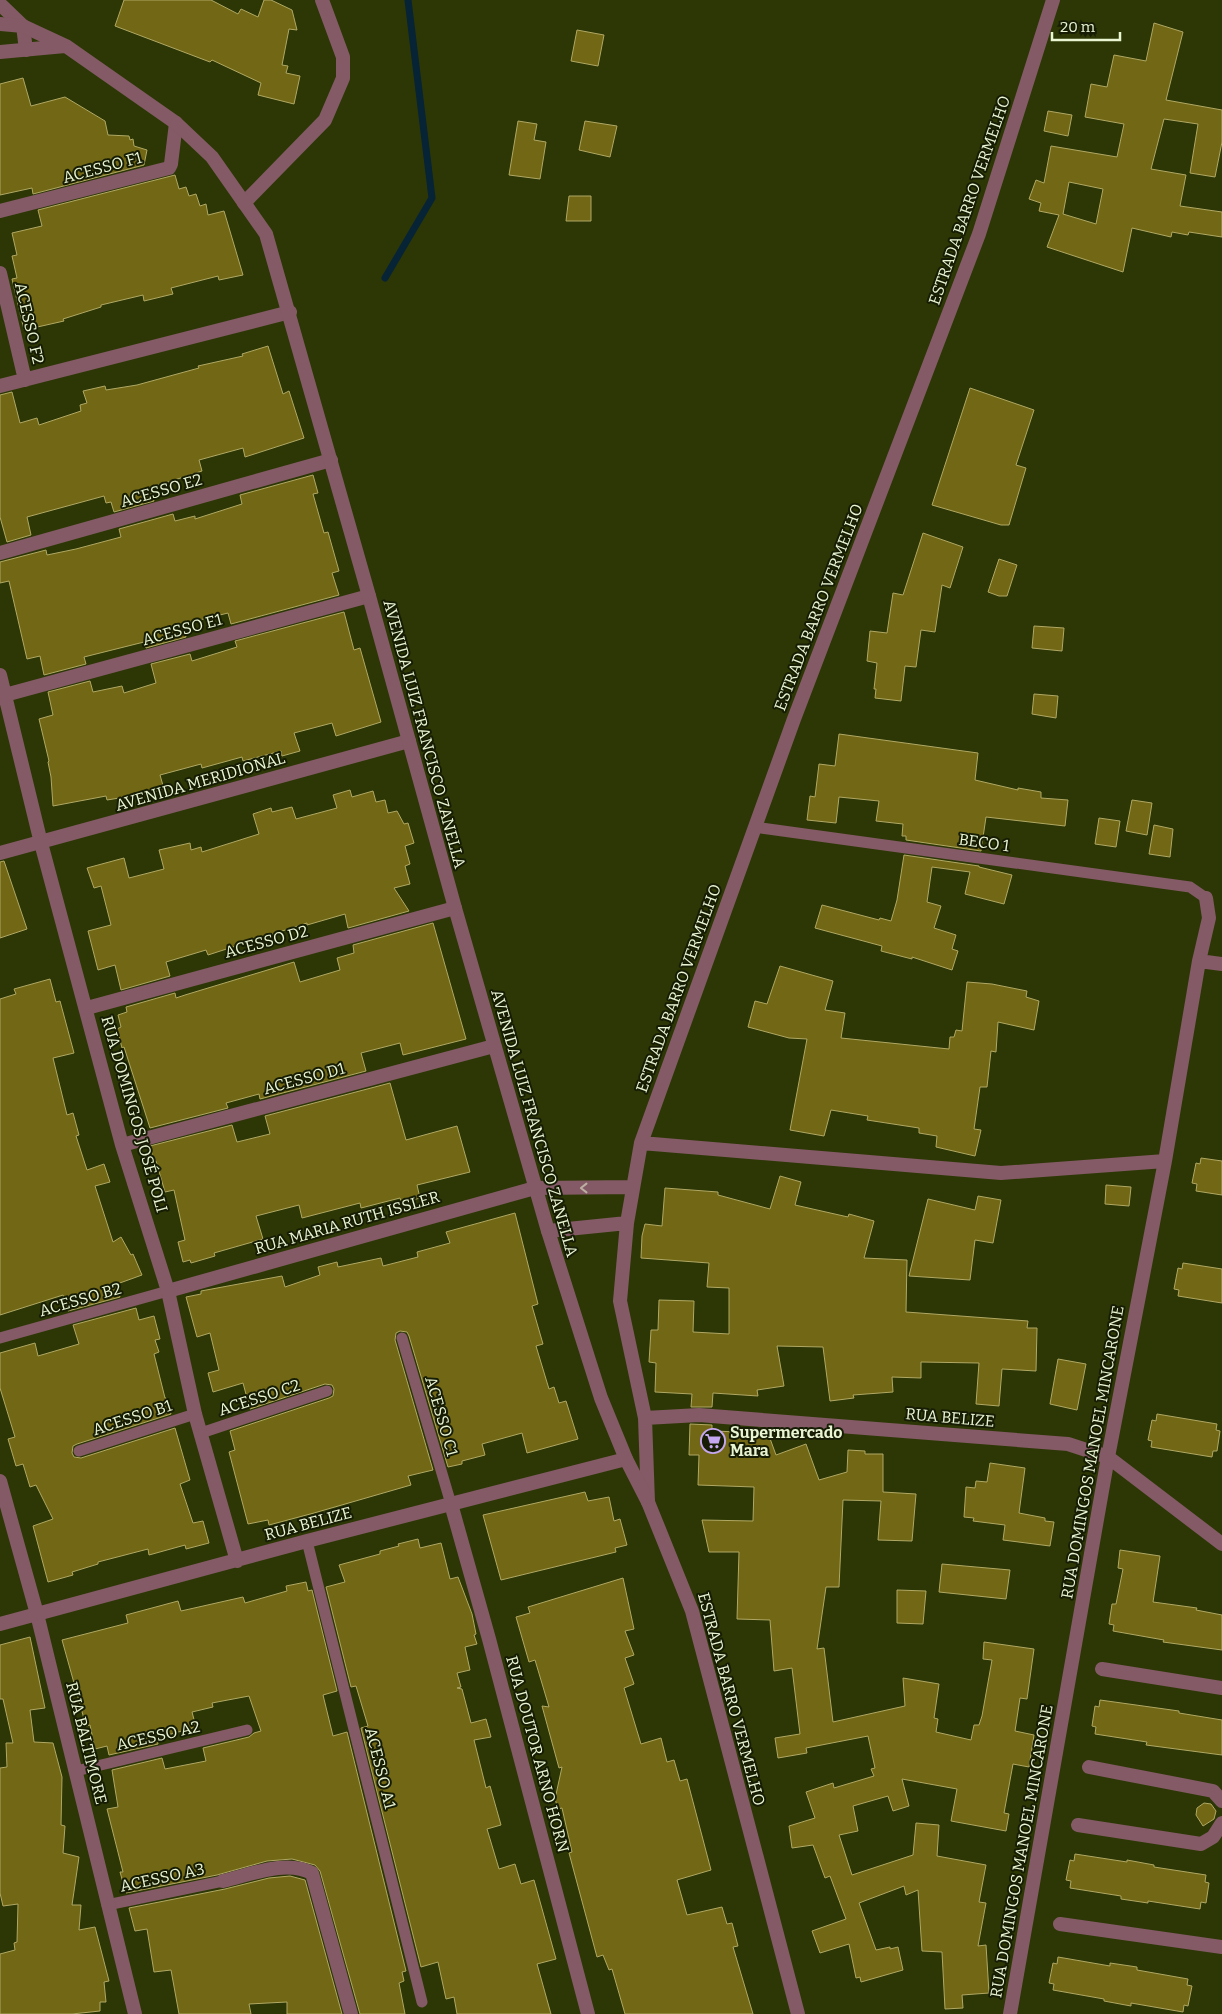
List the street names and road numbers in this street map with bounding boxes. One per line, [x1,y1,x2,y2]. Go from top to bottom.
street label: ESTRADA BARRO VERMELHO [925,93,1014,307]
street label: ACESSO F1 [61,148,144,187]
street label: ACESSO F2 [11,280,48,366]
street label: ACESSO E2 [118,470,204,511]
street label: ESTRADA BARRO VERMELHO [770,501,867,713]
street label: AVENIDA LUIZ FRANCISCO ZANELLA [379,598,470,871]
street label: ACESSO E1 [140,610,225,649]
street label: AVENIDA MERIDIONAL [113,748,287,815]
street label: BECO 1 [957,830,1011,856]
street label: ESTRADA BARRO VERMELHO [632,882,725,1095]
street label: ACESSO D2 [222,921,310,962]
street label: AVENIDA LUIZ FRANCISCO ZANELLA [487,987,582,1260]
street label: RUA DOMINGOS JOSÉ POLI [97,1013,173,1215]
street label: ACESSO D1 [261,1058,347,1098]
street label: RUA MARIA RUTH ISSLER [252,1187,442,1258]
street label: ACESSO B2 [37,1279,123,1320]
street label: RUA DOMINGOS MANOEL MINCARONE [1057,1304,1128,1600]
street label: ACESSO C1 [421,1374,462,1459]
street label: ACESSO C2 [216,1375,302,1420]
street label: ACESSO B1 [90,1396,175,1439]
street label: RUA BELIZE [905,1404,995,1431]
street label: RUA BELIZE [262,1503,354,1544]
street label: ESTRADA BARRO VERMELHO [694,1590,769,1808]
street label: RUA DOUTOR ARNO HORN [502,1654,573,1855]
street label: RUA BALTIMORE [62,1680,111,1806]
street label: RUA DOMINGOS MANOEL MINCARONE [986,1703,1057,1999]
street label: ACESSO A2 [114,1717,202,1754]
street label: ACESSO A1 [361,1725,400,1811]
street label: ACESSO A3 [118,1859,206,1896]

